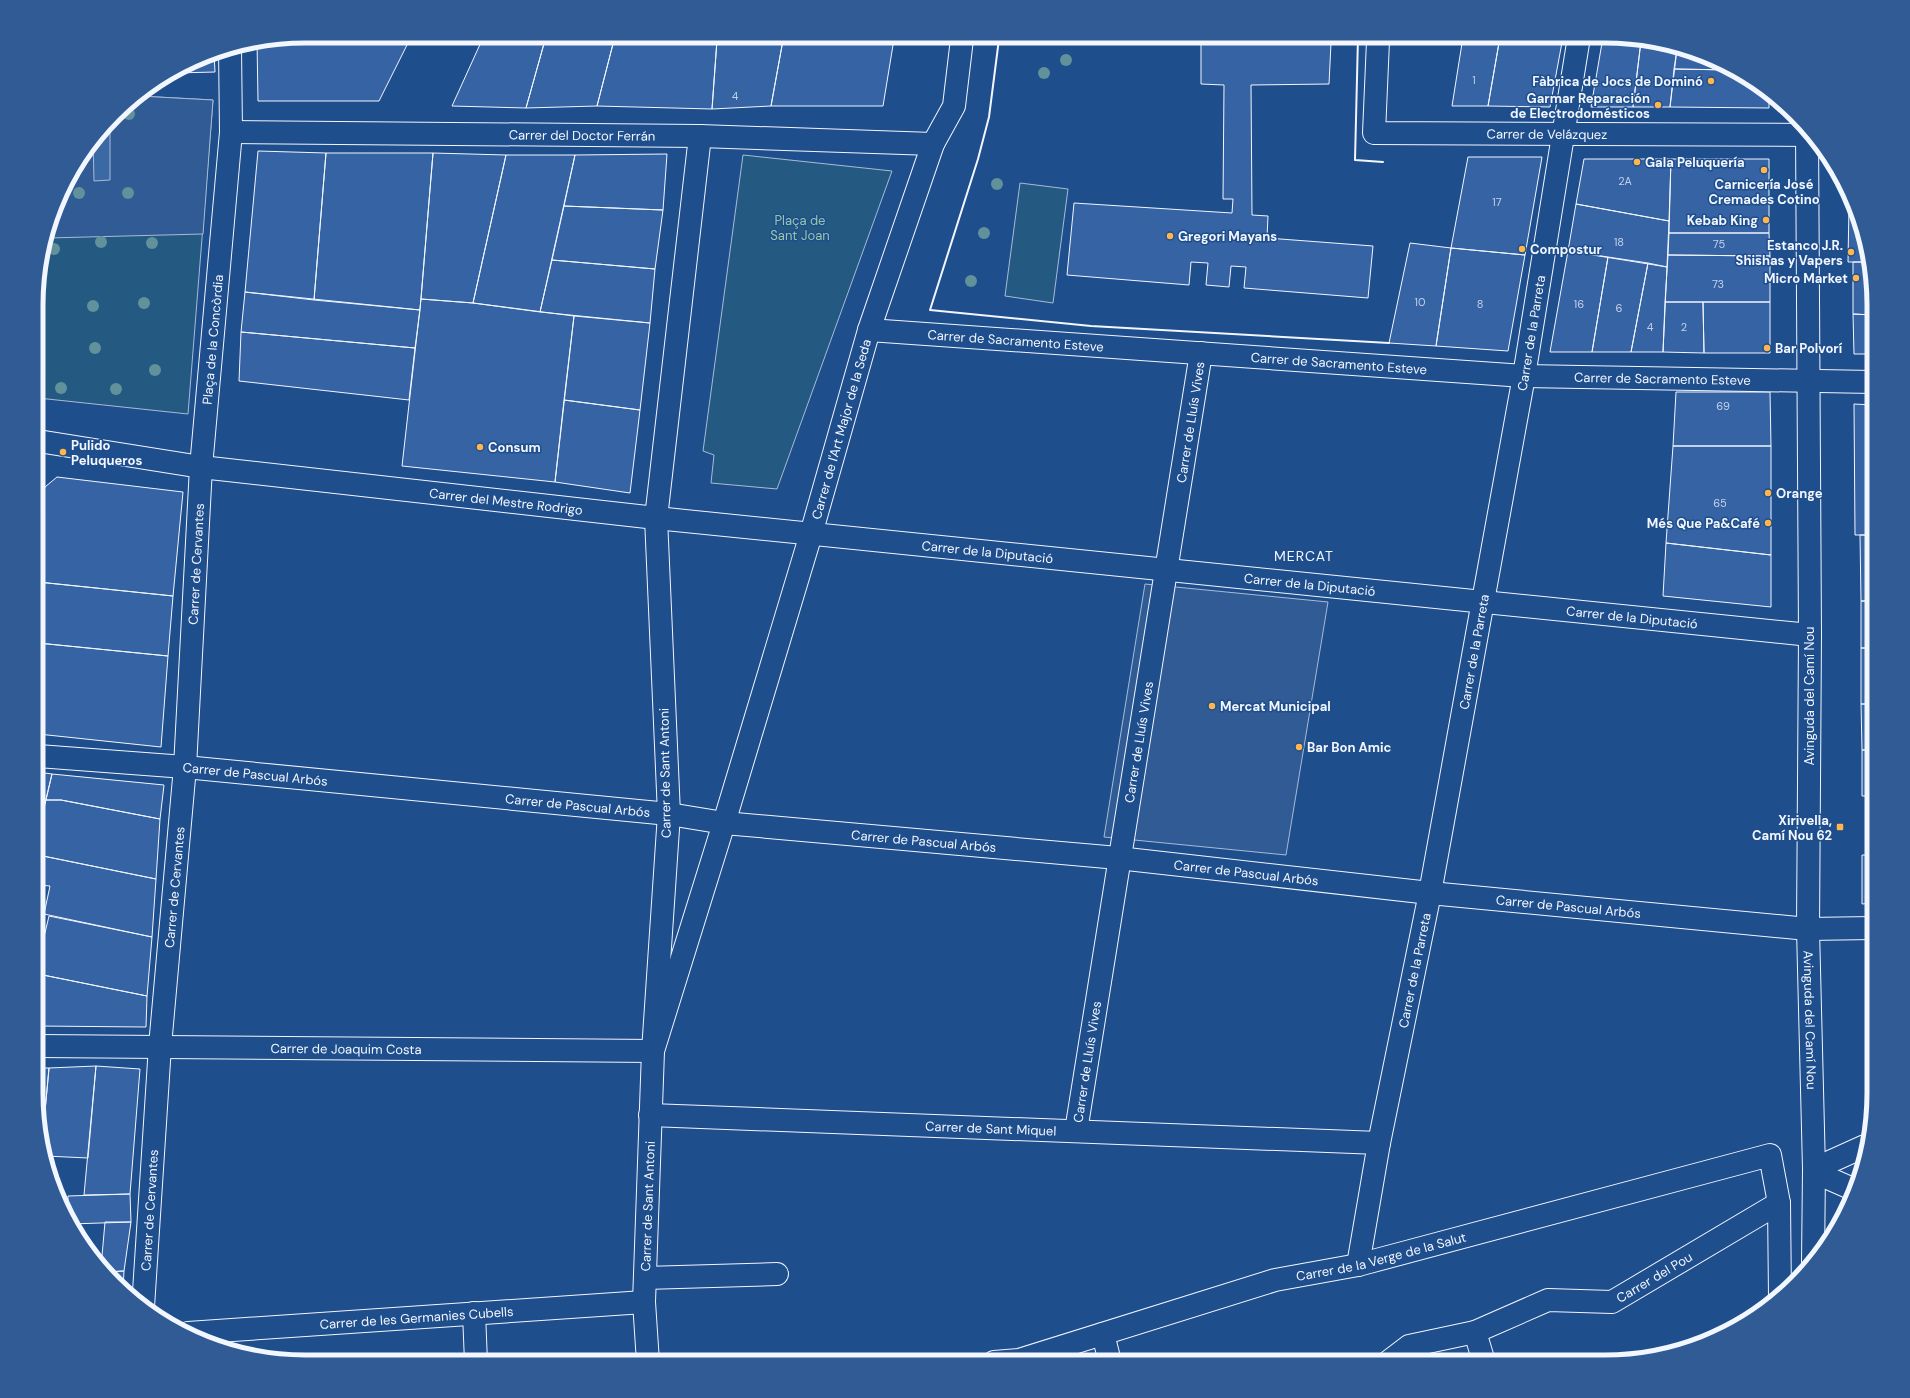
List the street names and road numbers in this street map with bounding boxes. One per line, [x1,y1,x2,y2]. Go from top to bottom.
street label: Carrer de Velázquez [1487,125,1607,143]
street label: Carrer del Doctor Ferrán [509,126,655,144]
street label: Plaça de la Concòrdia [198,274,227,405]
street label: Carrer de la Parreta [1513,274,1549,392]
street label: Carrer de Sacramento Esteve [927,326,1104,355]
street label: Carrer de l'Art Major de la Seda [807,337,875,521]
street label: Carrer de Sacramento Esteve [1250,348,1428,378]
street label: Carrer de Lluís Vives [1172,360,1208,484]
street label: Carrer de Sacramento Esteve [1574,368,1751,388]
street label: Carrer del Mestre Rodrigo [428,484,584,518]
street label: Carrer de Cervantes [184,503,208,625]
street label: Carrer de la Diputació [921,536,1054,567]
street label: Carrer de la Diputació [1243,569,1377,599]
street label: Carrer de la Parreta [1455,593,1493,711]
street label: Carrer de la Diputació [1566,602,1699,632]
street label: Avinguda del Camí Nou [1801,626,1818,766]
street label: Carrer de Lluís Vives [1120,680,1157,804]
street label: Carrer de Sant Antoni [655,708,675,838]
street label: Carrer de Pascual Arbós [182,758,329,789]
street label: Carrer de Pascual Arbós [504,790,651,821]
street label: Carrer de Cervantes [160,826,188,949]
street label: Carrer de Pascual Arbós [851,826,997,856]
street label: Carrer de Pascual Arbós [1173,856,1319,889]
street label: Carrer de Pascual Arbós [1495,891,1642,922]
street label: Carrer de la Parreta [1394,911,1434,1029]
street label: Avinguda del Camí Nou [1800,950,1821,1090]
street label: Carrer de Lluís Vives [1069,1000,1105,1124]
street label: Carrer de Joaquim Costa [270,1039,422,1058]
street label: Carrer de Sant Miquel [925,1117,1057,1139]
street label: Carrer de Sant Antoni [637,1141,658,1272]
street label: Carrer de Cervantes [137,1149,162,1272]
street label: Carrer de la Verge de la Salut [1295,1228,1468,1285]
street label: Carrer del Pou [1613,1248,1695,1306]
street label: Carrer de les Germanies Cubells [319,1302,514,1333]

